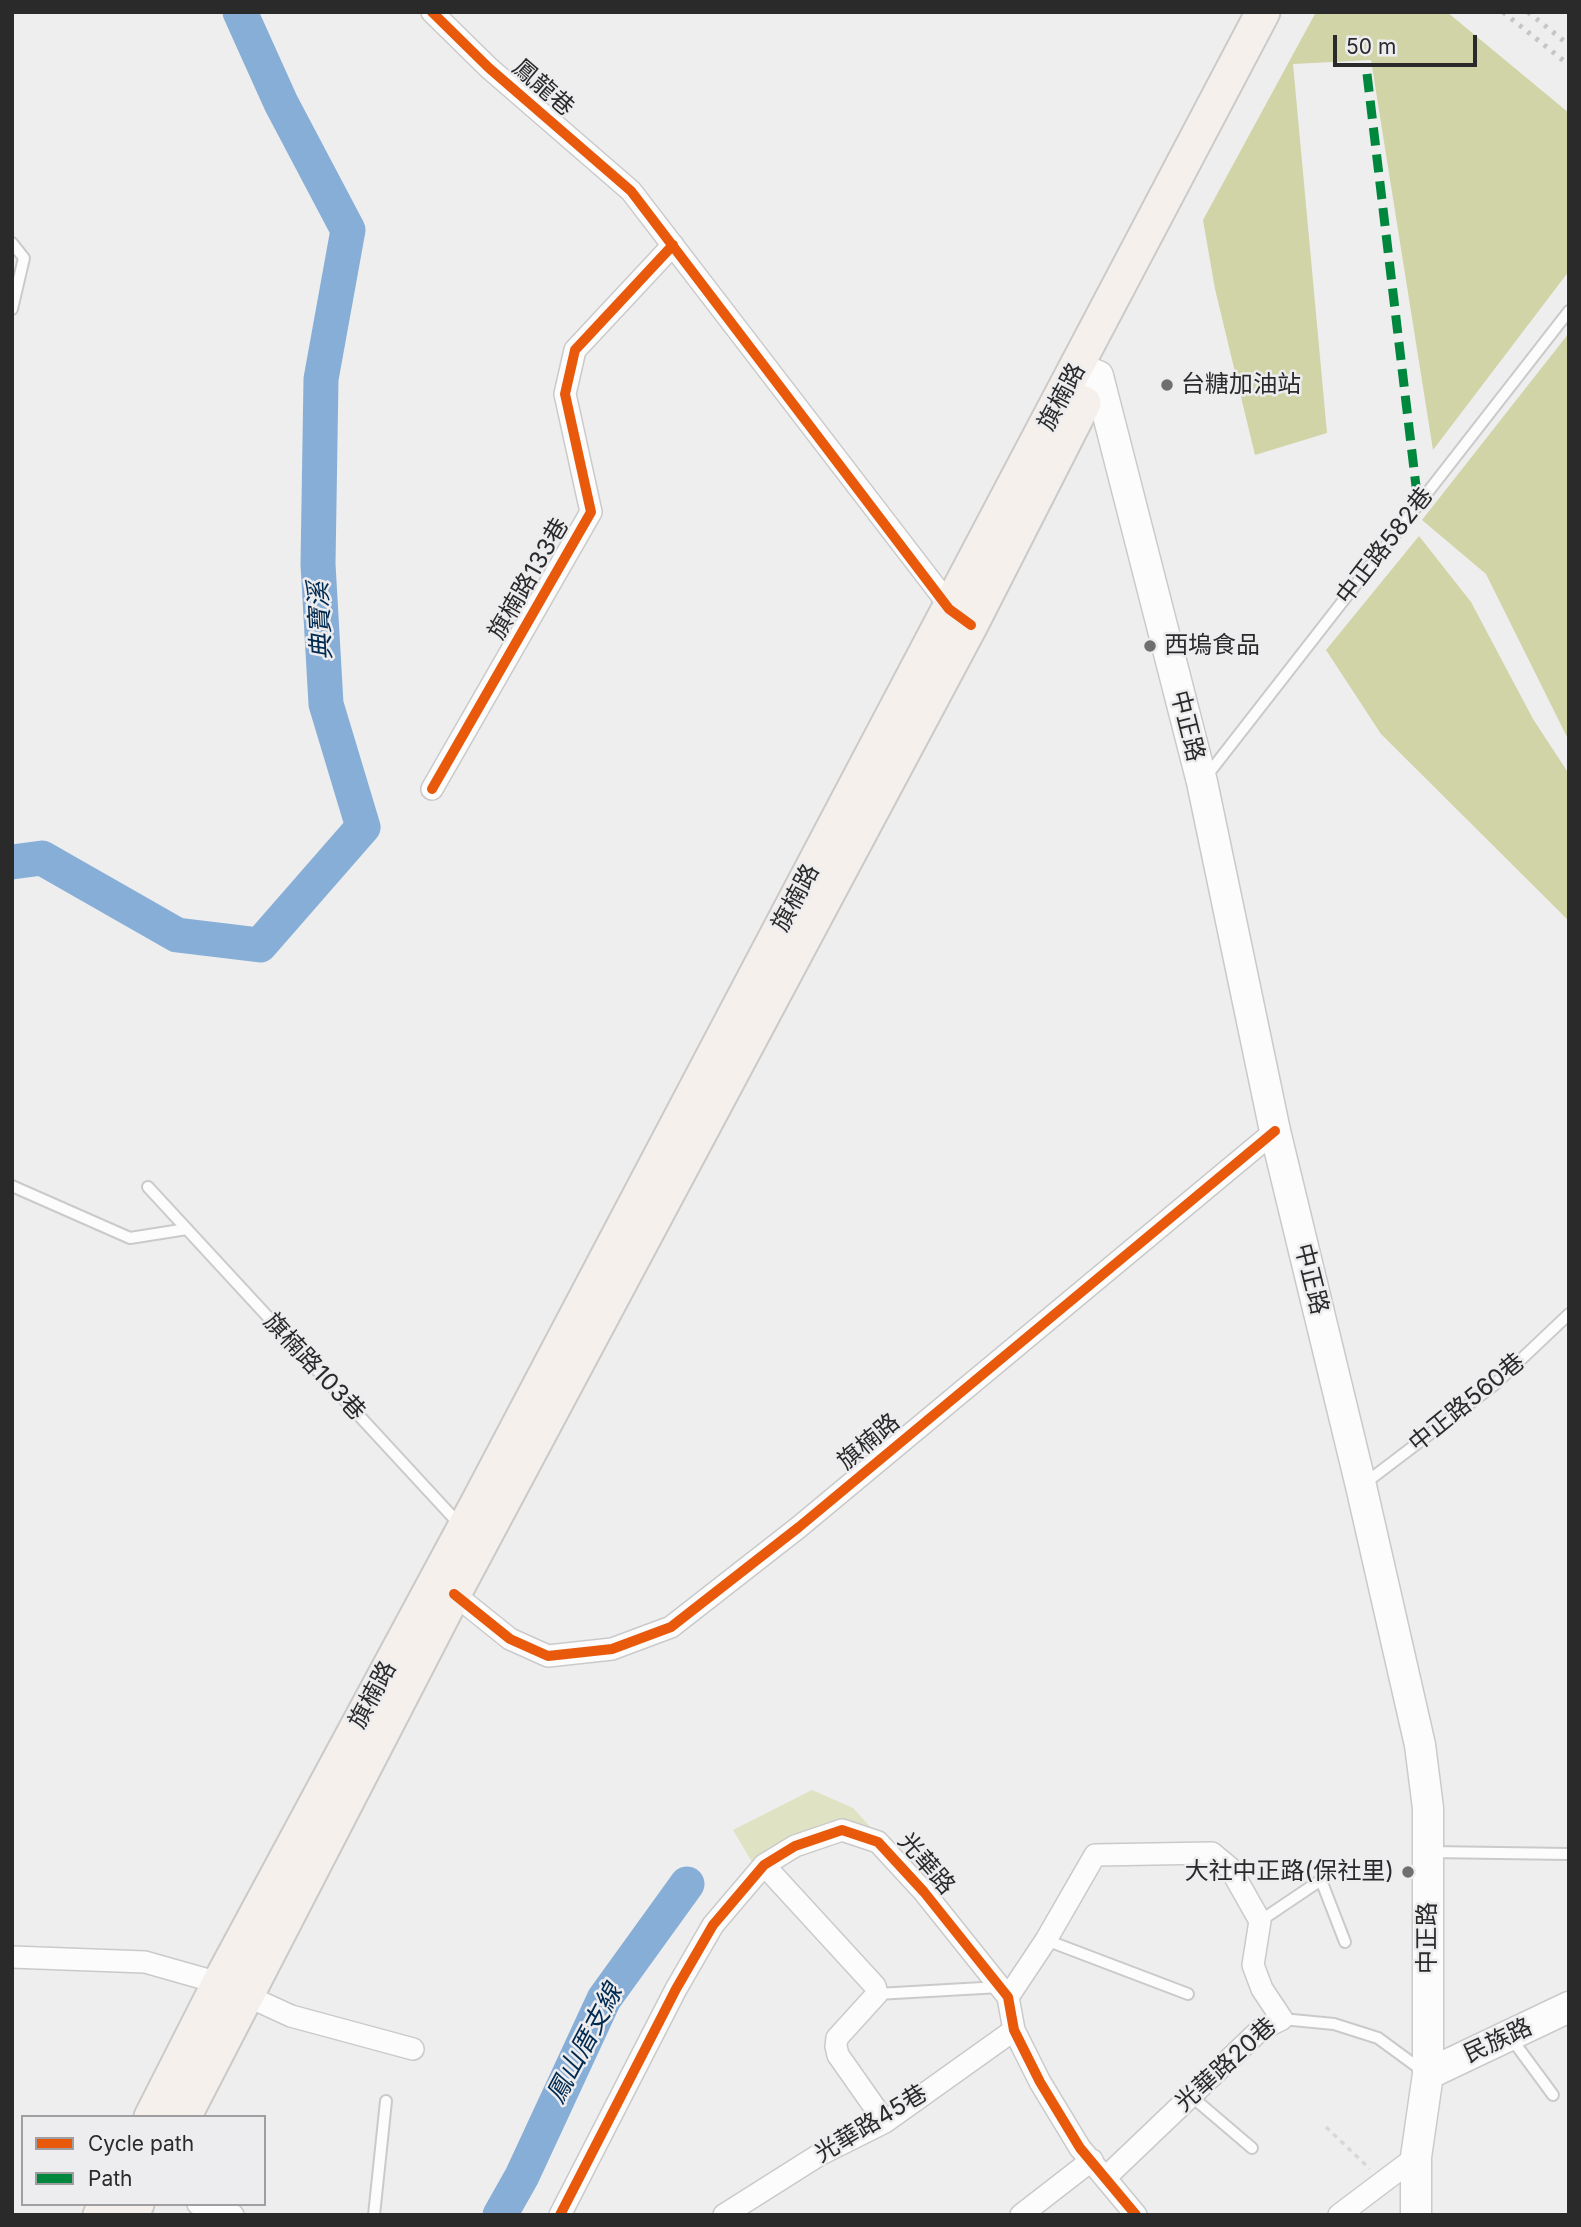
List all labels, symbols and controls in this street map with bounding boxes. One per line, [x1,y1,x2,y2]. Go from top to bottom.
scale bar [1336,21,1480,65]
text: 50 m [1346,34,1396,59]
street label: 鳳龍巷 [506,54,580,122]
street label: 旗楠路 [1032,358,1092,436]
place label: 台糖加油站 [1181,371,1301,399]
marker: 台糖加油站 [1159,377,1175,393]
street label: 中正路582巷 [1331,482,1439,610]
street label: 旗楠路133巷 [483,513,575,645]
water label: 典寶溪 [303,581,339,661]
place label: 西塢食品 [1164,632,1260,660]
marker: 西塢食品 [1142,638,1158,654]
street label: 中正路 [1164,688,1210,764]
street label: 旗楠路 [766,859,826,937]
street label: 中正路 [1288,1241,1334,1317]
street label: 旗楠路103巷 [257,1308,371,1426]
street label: 中正路560巷 [1403,1348,1531,1458]
street label: 旗楠路 [832,1408,906,1476]
street label: 旗楠路 [343,1656,403,1734]
street label: 光華路 [892,1827,960,1901]
place label: 大社中正路(保社里) [1184,1858,1394,1886]
marker: 大社中正路(保社里) [1400,1864,1416,1880]
street label: 中正路 [1414,1902,1442,1974]
water label: 鳳山厝支線 [541,1979,629,2109]
street label: 光華路20巷 [1170,2012,1282,2118]
street label: 民族路 [1459,2013,1537,2069]
street label: 光華路45巷 [810,2079,932,2169]
legend [21,2115,266,2206]
text: Cycle path [88,2131,194,2156]
text: Path [88,2166,133,2191]

